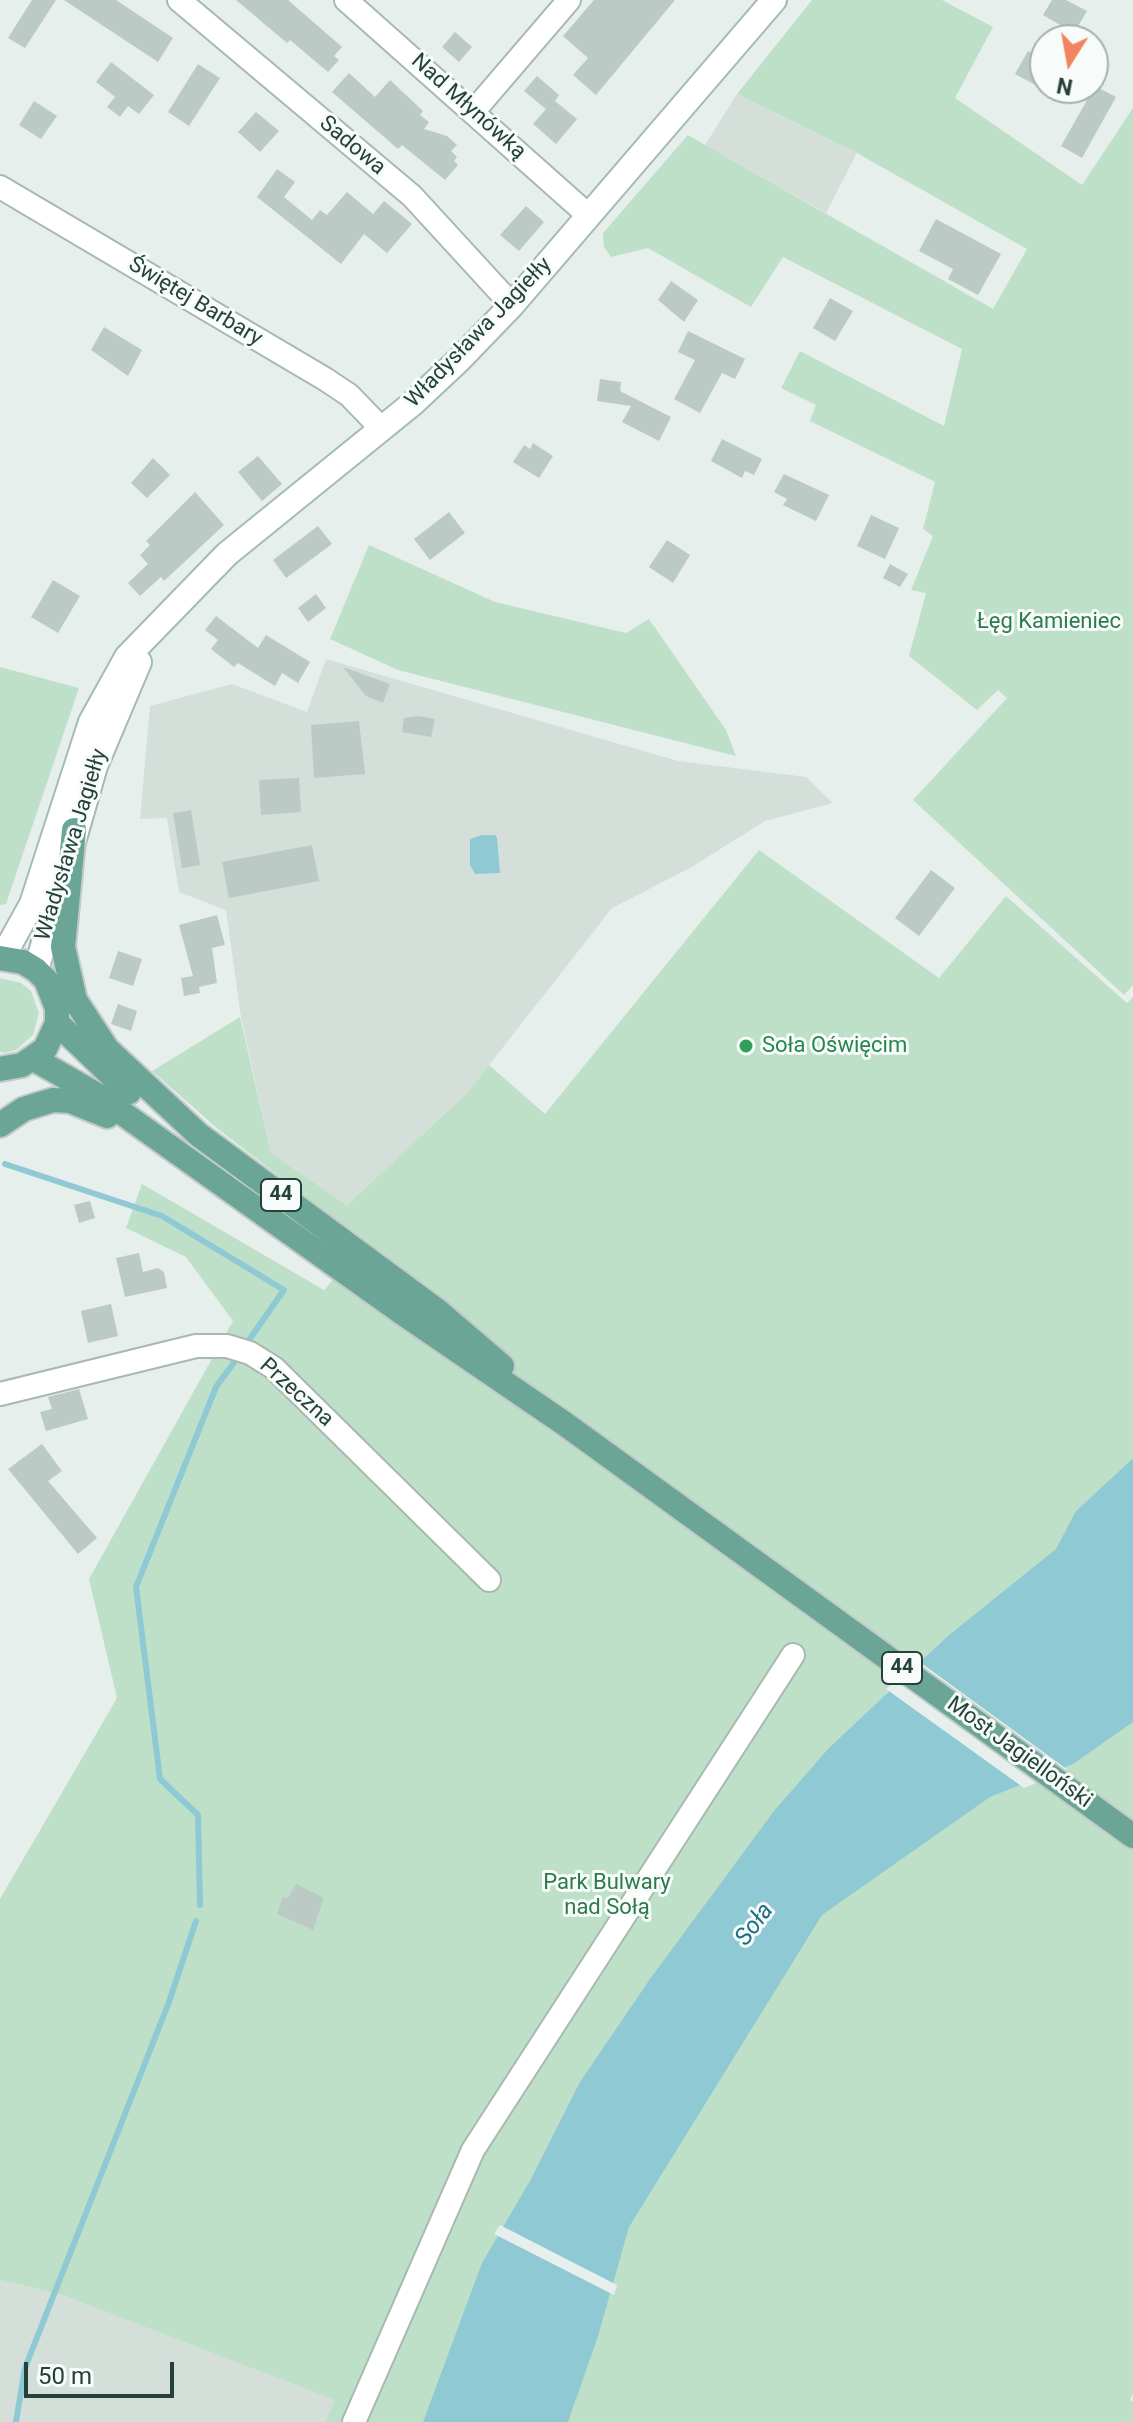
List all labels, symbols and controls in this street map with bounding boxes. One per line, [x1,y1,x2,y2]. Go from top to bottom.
north arrow [1029,24,1109,104]
street label: Nad Młynówką [405,49,531,165]
text: N [1055,72,1075,100]
street label: Sadowa [313,111,391,181]
street label: Świętej Barbary [123,252,267,352]
street label: Władysława Jagiełły [400,252,558,414]
park label: Łęg Kamieniec [977,609,1121,635]
street label: Władysława Jagiełły [30,746,114,944]
place label: Soła Oświęcim [762,1033,907,1059]
marker: Soła Oświęcim [737,1037,755,1055]
road number: 44 [261,1179,301,1211]
street label: Przeczna [254,1353,338,1433]
road number: 44 [882,1652,922,1684]
street label: Most Jagielloński [941,1692,1097,1814]
park label: Park Bulwary nad Sołą [543,1870,671,1922]
water label: Soła [730,1898,780,1952]
scale bar [28,2346,178,2396]
text: 50 m [38,2362,92,2390]

